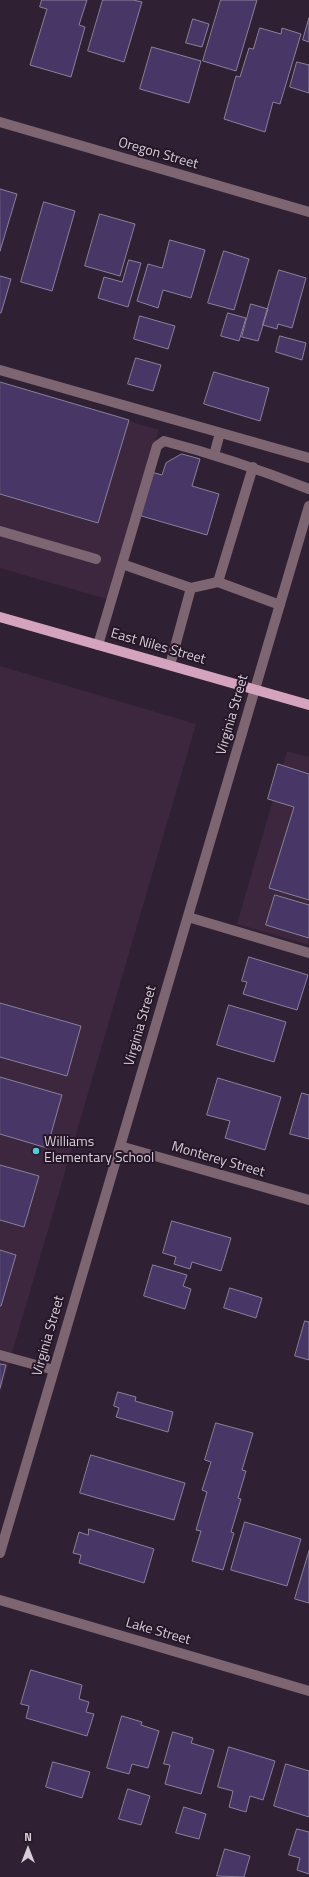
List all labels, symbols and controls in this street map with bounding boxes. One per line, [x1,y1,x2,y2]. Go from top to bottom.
street label: Oregon Street [116,135,200,173]
street label: East Niles Street [109,625,207,669]
street label: Virginia Street [213,673,253,757]
street label: Virginia Street [121,984,161,1068]
place label: Williams Elementary School [44,1135,154,1168]
street label: Monterey Street [169,1139,267,1181]
marker: Williams Elementary School [31,1146,41,1156]
street label: Virginia Street [29,1294,69,1378]
street label: Lake Street [124,1615,192,1649]
north arrow [8,1829,48,1869]
text: N [24,1829,32,1845]

